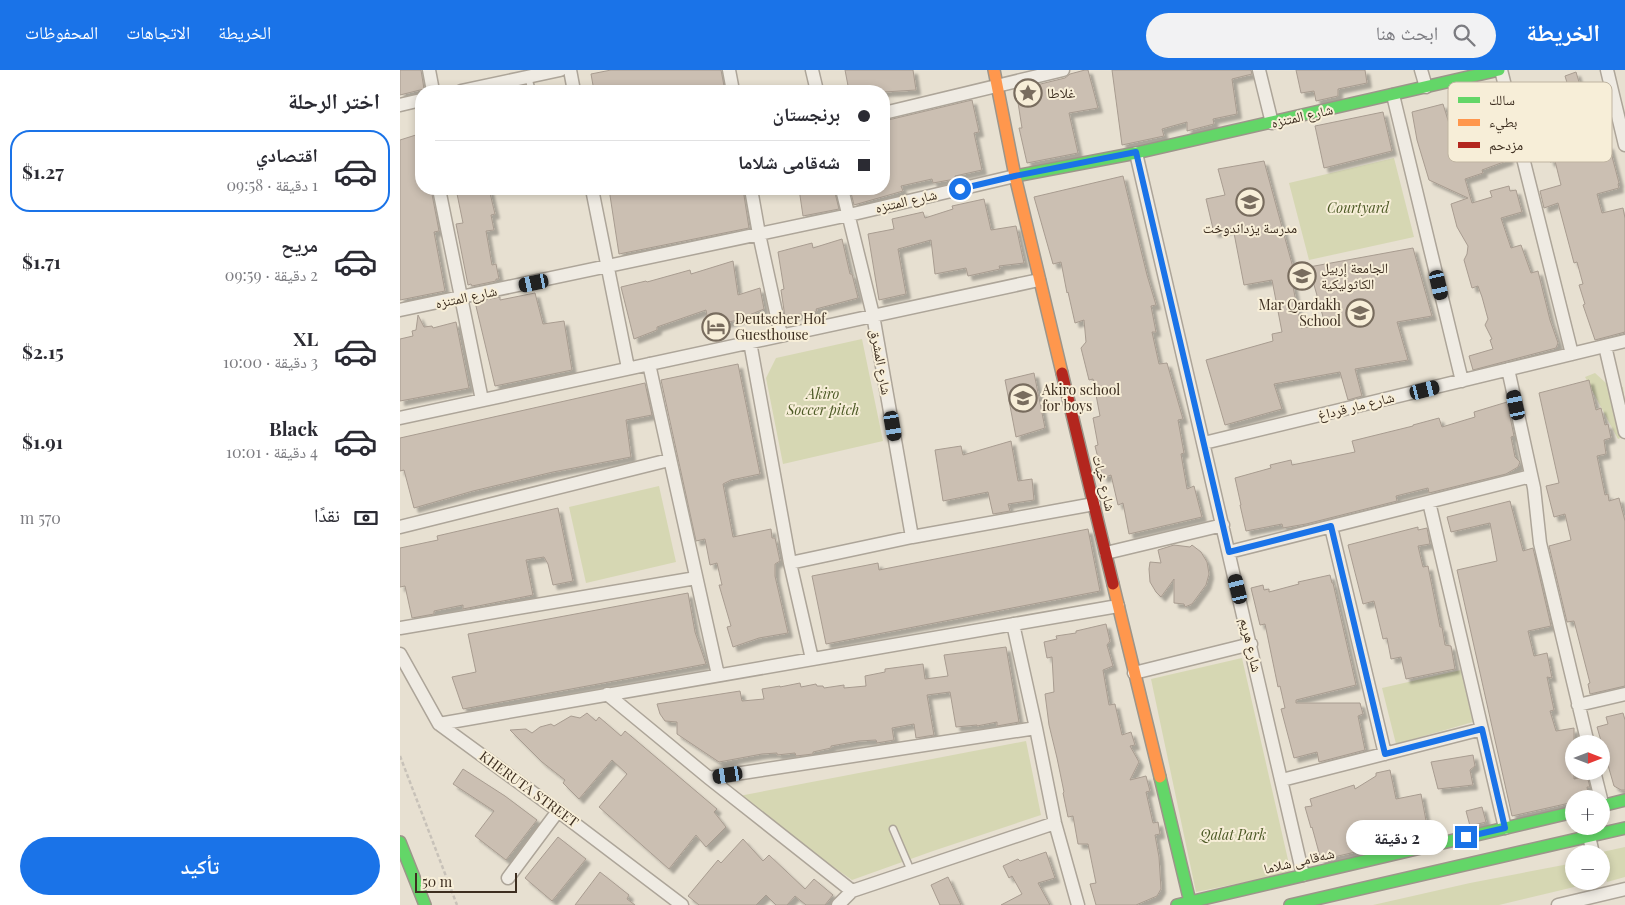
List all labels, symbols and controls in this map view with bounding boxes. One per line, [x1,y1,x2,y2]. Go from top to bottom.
search box [1146,13,1496,58]
text: الخريطة [1526,15,1600,47]
text: ابحث هنا [1376,19,1438,45]
text: المحفوظات [25,20,98,44]
text: الاتجاهات [126,20,190,44]
text: الخريطة [218,20,271,44]
icon: search [1450,21,1478,49]
place icon: غلاطا [1013,78,1043,108]
legend [1448,82,1612,162]
place label: غلاطا [1047,83,1075,102]
text: اختر الرحلة [288,85,380,115]
text: سالك [1489,90,1515,109]
street label: شارع المتنزه [1269,99,1335,133]
text: برنجستان [773,100,840,126]
text: بطيء [1489,112,1518,134]
text: مزدحم [1489,135,1523,155]
text: اقتصادي [256,141,318,167]
text: شەقامی شلاما [738,148,840,174]
icon: car [333,149,378,194]
text: $1.27 [22,158,64,184]
text: 1 دقيقة · 09:58 [226,174,318,195]
route start [949,178,971,200]
street label: شارع المتنزه [873,184,939,218]
school or university icon: مدرسة يزداندوخت [1235,187,1265,217]
park label: Courtyard [1327,198,1389,217]
place label: مدرسة يزداندوخت [1203,218,1297,237]
text: مريح [281,231,318,257]
icon: car [333,239,378,284]
text: $1.71 [22,248,61,274]
place label: الجامعة إربيل الكاثوليكية [1321,258,1388,293]
school or university icon: الجامعة إربيل الكاثوليكية [1287,261,1317,291]
text: 2 دقيقة · 09:59 [225,264,318,285]
car [1428,269,1449,301]
car [517,273,550,293]
street label: شارع المتنزه [433,281,499,313]
place label: Mar Qardakh School [1259,295,1342,330]
school or university icon: Mar Qardakh School [1345,298,1375,328]
place label: Deutscher Hof Guesthouse [735,309,827,344]
hotel icon: Deutscher Hof Guesthouse [701,312,731,342]
text: XL [293,325,318,351]
street label: شارع المشرق [865,328,897,396]
icon: car [333,329,378,374]
text: $2.15 [22,338,64,364]
text: 3 دقيقة · 10:00 [223,351,318,372]
car [1408,379,1441,401]
place label: Akiro school for boys [1041,380,1120,415]
school or university icon: Akiro school for boys [1008,383,1038,413]
park label: Akiro Soccer pitch [786,384,859,419]
street label: شارع مار قرداغ [1316,387,1396,425]
car [1505,389,1526,421]
car [883,410,902,442]
text: Black [269,415,318,441]
icon: car [333,419,378,464]
text: $1.91 [22,428,63,454]
text: 4 دقيقة · 10:01 [226,441,318,462]
street label: شارع خبات [1087,453,1121,513]
text: نقدًا [314,501,340,527]
icon: cash [352,504,380,532]
text: 570 m [20,507,61,528]
car [1227,573,1248,605]
street label: شارع هريم [1235,616,1267,674]
north arrow [1565,735,1610,780]
map controls [1565,735,1610,890]
street label: KHERUTA STREET [476,746,583,831]
car [712,765,743,785]
button: + [1565,790,1610,835]
callout: 2 دقيقة [1346,820,1448,854]
park label: Qalat Park [1199,825,1266,844]
route end [1455,826,1477,848]
text: 2 دقيقة [1374,827,1420,848]
button: تأكيد [20,837,380,895]
street label: شەقامی شلاما [1262,843,1336,878]
button: − [1565,845,1610,890]
scale bar [415,870,518,893]
text: 50 m [422,872,452,891]

